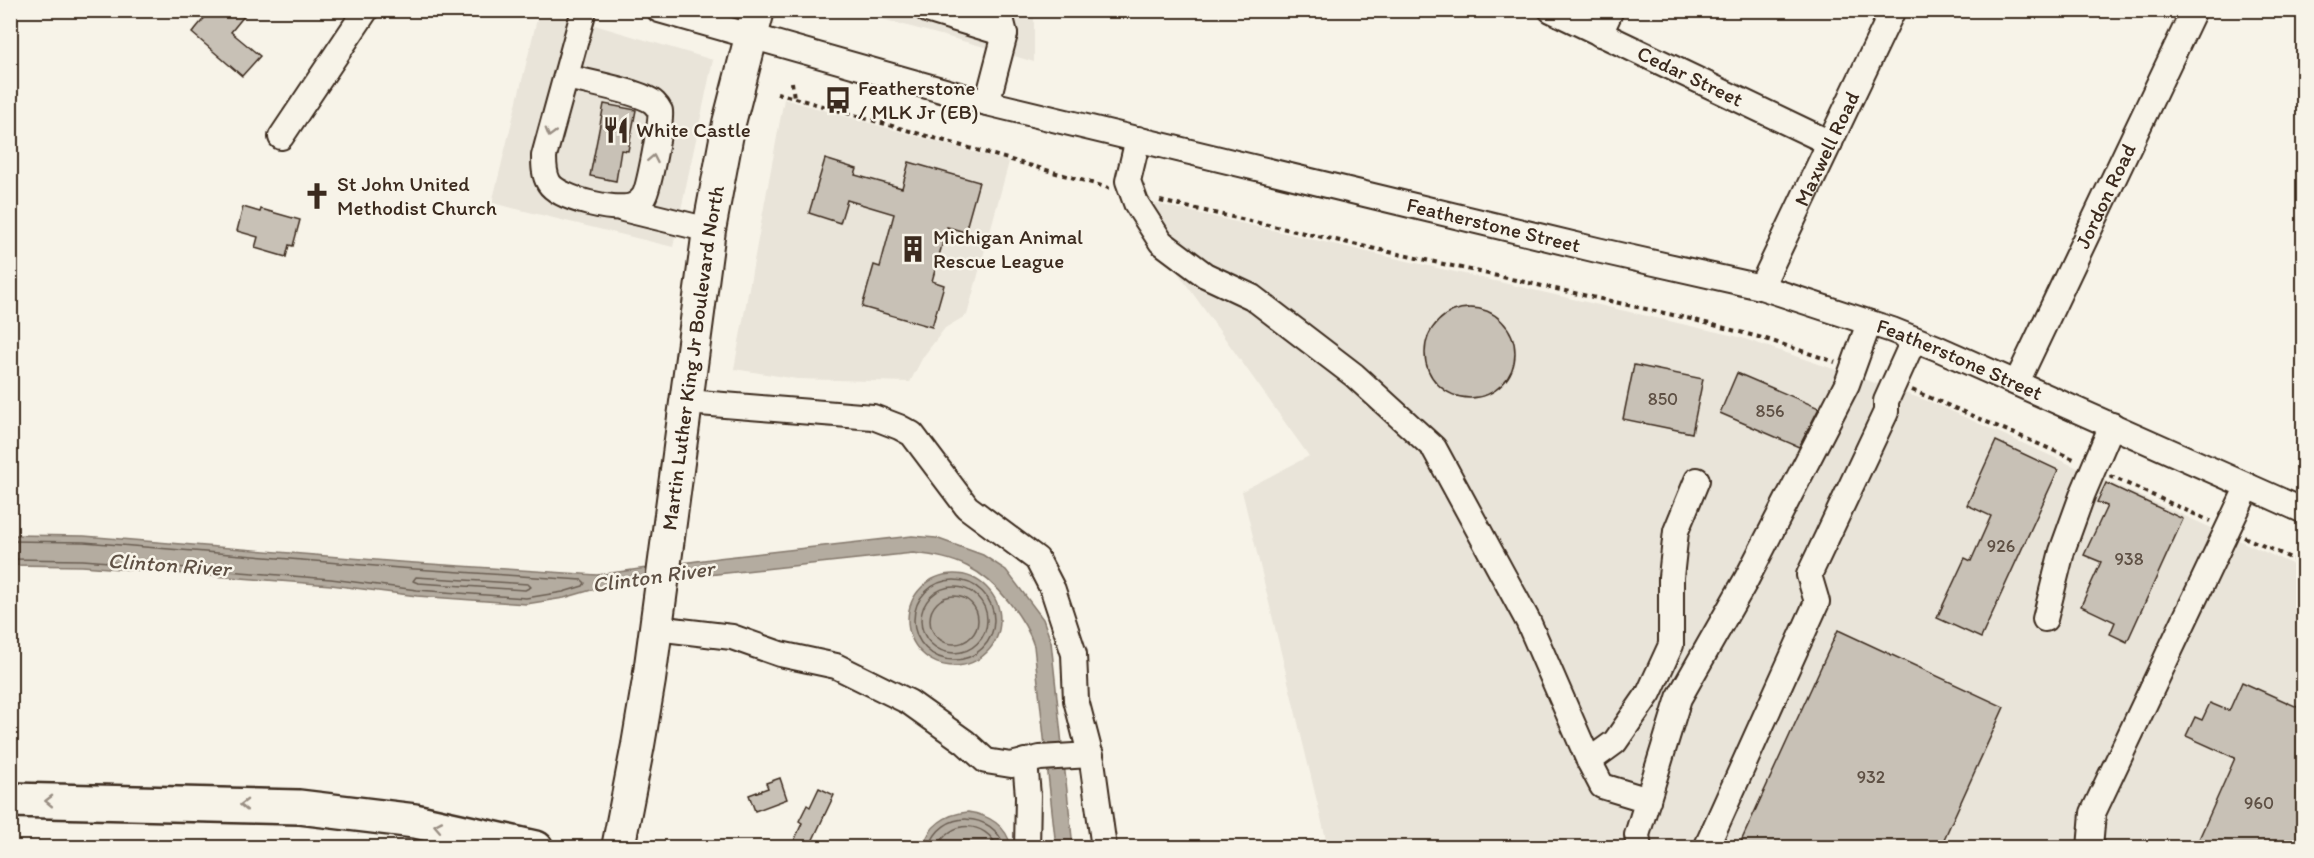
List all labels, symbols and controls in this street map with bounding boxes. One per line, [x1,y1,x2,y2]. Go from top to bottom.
street label: Cedar Street [1633,40,1747,112]
place label: Featherstone / MLK Jr (EB) [858,75,979,124]
bus stop icon: Featherstone / MLK Jr (EB) [823,85,853,115]
street label: Maxwell Road [1788,87,1864,210]
restaurant icon: White Castle [601,115,631,145]
place label: White Castle [636,117,751,142]
one-way arrow [545,128,558,138]
street label: Jordon Road [2069,139,2141,252]
one-way arrow [646,154,659,164]
place label: St John United Methodist Church [337,171,497,220]
church icon: St John United Methodist Church [302,181,332,211]
street label: Martin Luther King Jr Boulevard North [656,183,729,532]
street label: Featherstone Street [1404,192,1583,258]
place label: Michigan Animal Rescue League [933,224,1083,273]
building icon: Michigan Animal Rescue League [898,234,928,264]
street label: Featherstone Street [1874,313,2047,405]
house number: 850 [1648,388,1678,410]
house number: 856 [1756,400,1784,422]
house number: 926 [1987,535,2015,557]
water label: Clinton River [107,547,233,582]
house number: 938 [2114,548,2144,570]
water label: Clinton River [590,554,718,598]
house number: 932 [1857,766,1886,788]
house number: 960 [2244,792,2274,814]
one-way arrow [45,795,54,807]
one-way arrow [240,799,249,812]
one-way arrow [433,820,443,833]

